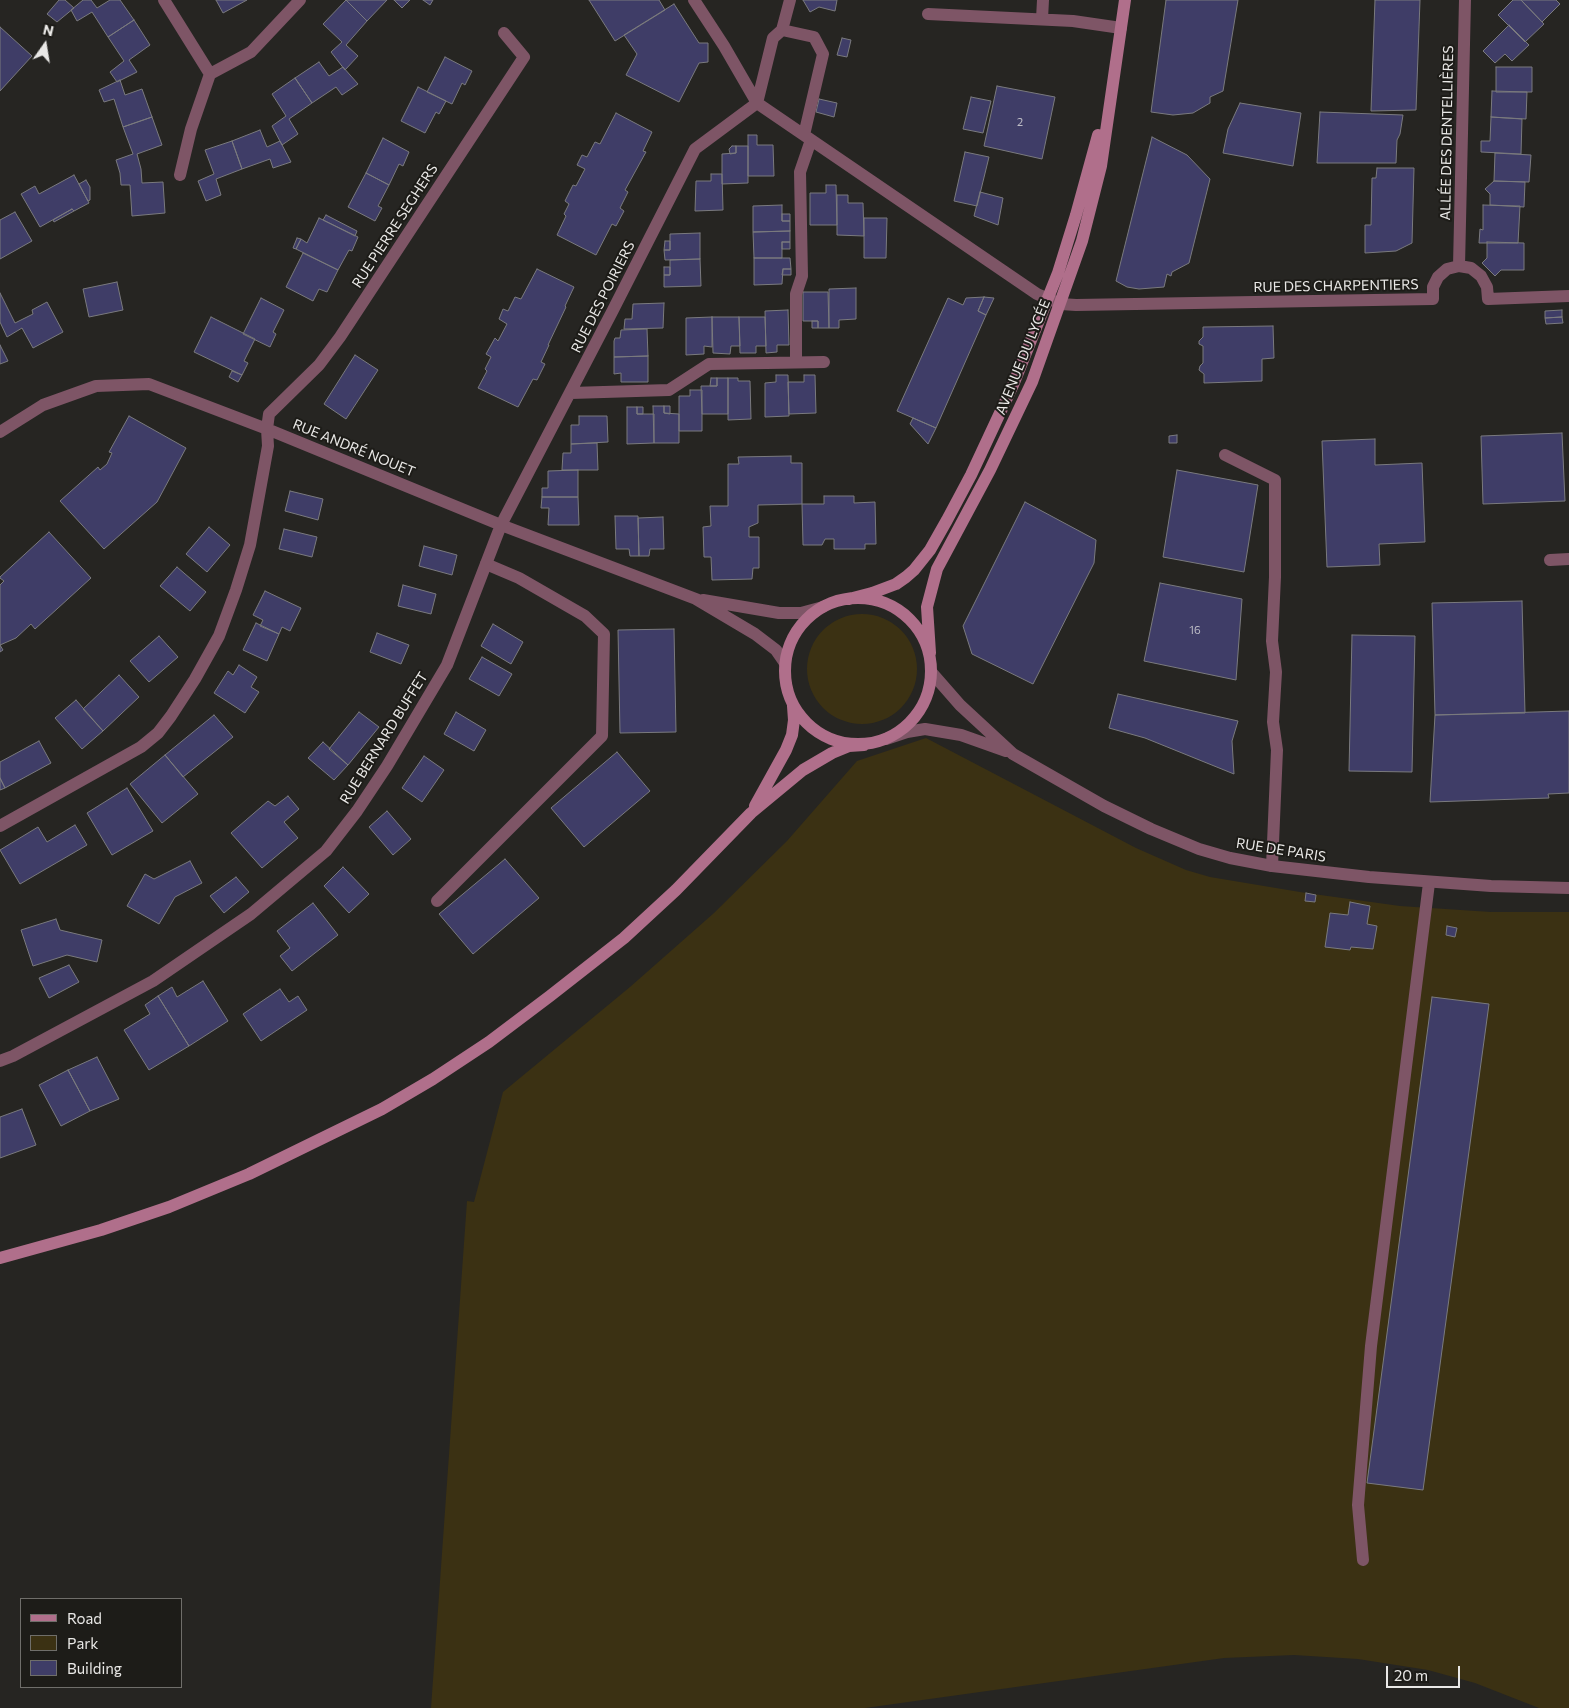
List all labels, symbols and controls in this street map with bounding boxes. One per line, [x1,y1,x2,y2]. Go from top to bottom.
north arrow [20,20,70,70]
text: N [41,20,56,39]
street label: ALLÉE DES DENTELLIÈRES [1437,45,1457,221]
house number: 2 [1017,115,1023,129]
street label: RUE PIERRE SEGHERS [349,161,441,291]
street label: RUE DES POIRIERS [568,238,638,356]
street label: RUE DES CHARPENTIERS [1253,276,1419,296]
street label: AVENUE DU LYCÉE [992,297,1054,417]
street label: RUE ANDRÉ NOUET [290,416,418,480]
house number: 16 [1189,623,1201,637]
street label: RUE BERNARD BUFFET [337,669,431,807]
street label: RUE DE PARIS [1235,835,1327,865]
legend [20,1598,182,1688]
text: Road [67,1609,102,1627]
text: Park [67,1634,98,1652]
scale bar [1389,1656,1463,1688]
text: Building [67,1659,122,1677]
text: 20 m [1394,1666,1428,1684]

